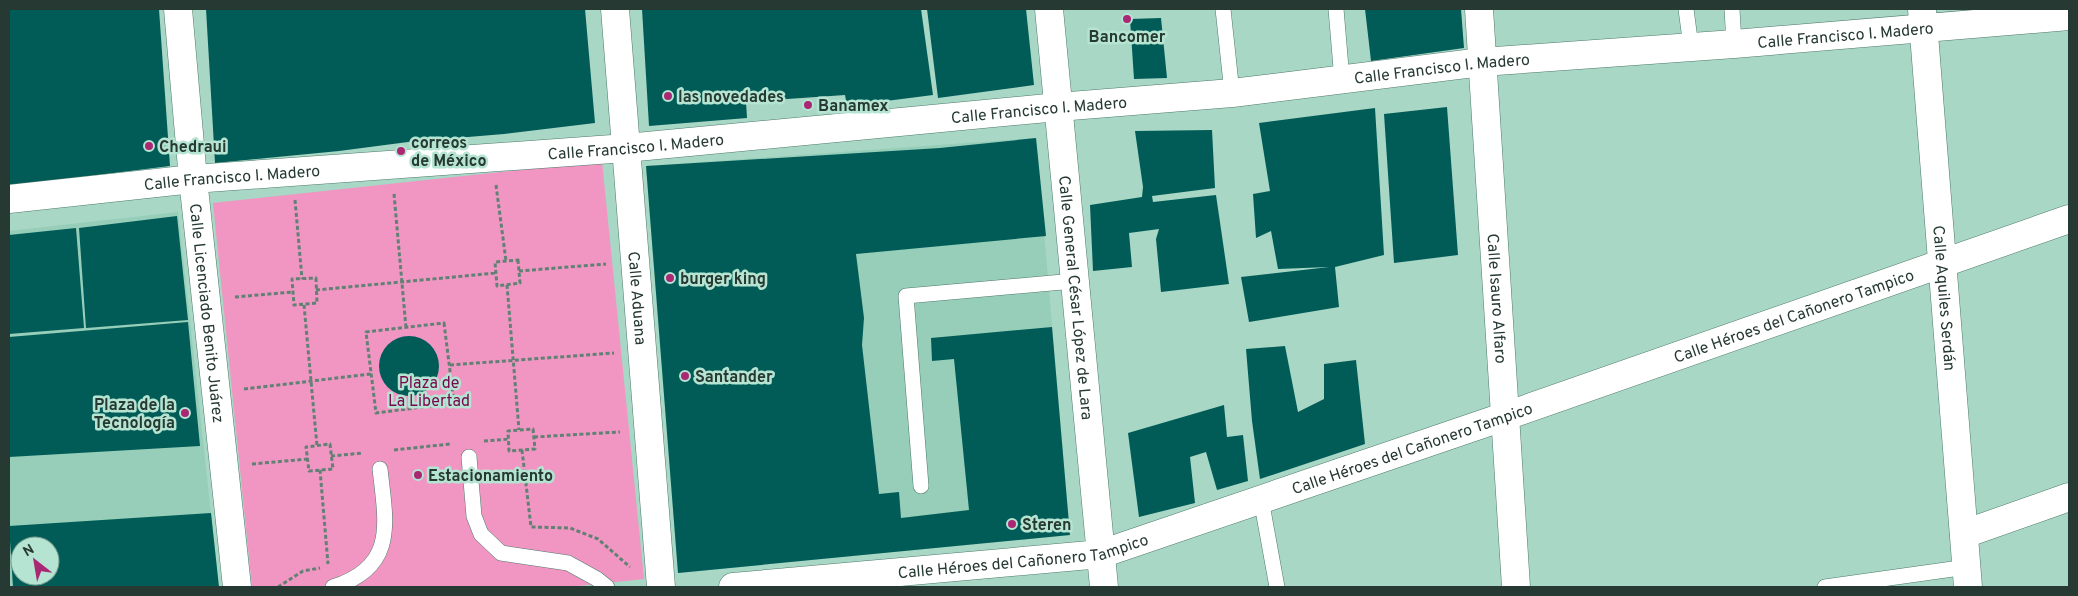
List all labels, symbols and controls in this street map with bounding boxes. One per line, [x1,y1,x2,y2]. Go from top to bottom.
marker: Bancomer [1121,13,1133,25]
street label: Calle Francisco I. Madero [1757,19,1935,54]
place label: Bancomer [1089,28,1166,48]
street label: Calle Francisco I. Madero [1353,51,1531,90]
place label: las novedades [678,88,784,108]
marker: las novedades [662,90,674,102]
street label: Calle Francisco I. Madero [950,93,1128,129]
place label: Banamex [818,97,889,117]
marker: Banamex [802,99,814,111]
street label: Calle Francisco I. Madero [547,131,725,166]
place label: correos de México [411,134,486,172]
place label: Chedraui [159,138,227,158]
marker: Chedraui [143,140,155,152]
marker: correos de México [395,145,407,157]
street label: Calle Francisco I. Madero [143,162,321,196]
street label: Calle General César López de Lara [1053,175,1096,421]
street label: Calle Licenciado Benito Juárez [184,203,227,424]
street label: Calle Aquiles Serdán [1927,225,1959,372]
street label: Calle Isauro Alfaro [1481,233,1510,364]
street label: Calle Aduana [622,251,650,346]
street label: Calle Héroes del Cañonero Tampico [1671,266,1917,369]
place label: burger king [680,270,766,290]
marker: burger king [664,272,676,284]
place label: Santander [695,368,773,388]
marker: Santander [679,370,691,382]
park label: Plaza de La Libertad [388,374,470,412]
place label: Plaza de la Tecnología [94,396,175,434]
street label: Calle Héroes del Cañonero Tampico [1289,399,1536,500]
marker: Plaza de la Tecnología [179,407,191,419]
place label: Estacionamiento [428,467,553,487]
marker: Estacionamiento [412,469,424,481]
place label: Steren [1022,516,1072,536]
marker: Steren [1006,518,1018,530]
street label: Calle Héroes del Cañonero Tampico [897,531,1152,584]
north arrow [10,536,60,586]
text: N [20,541,38,561]

